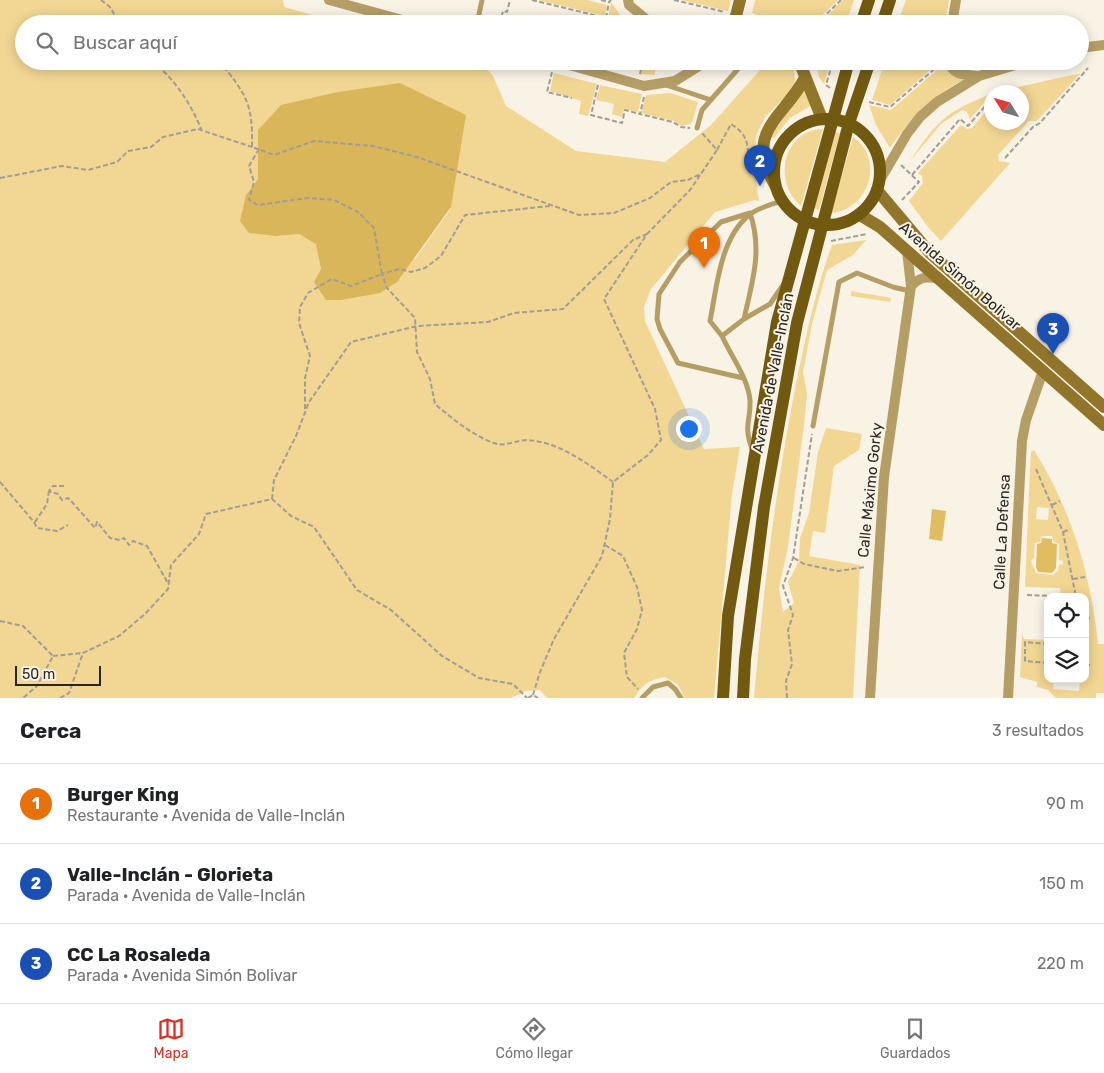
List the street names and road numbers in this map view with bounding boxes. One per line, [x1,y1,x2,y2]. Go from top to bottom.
street label: Avenida Simón Bolivar [896,218,1025,334]
street label: Avenida de Valle-Inclán [749,291,797,455]
street label: Calle Máximo Gorky [854,422,886,558]
street label: Calle La Defensa [990,474,1014,590]

